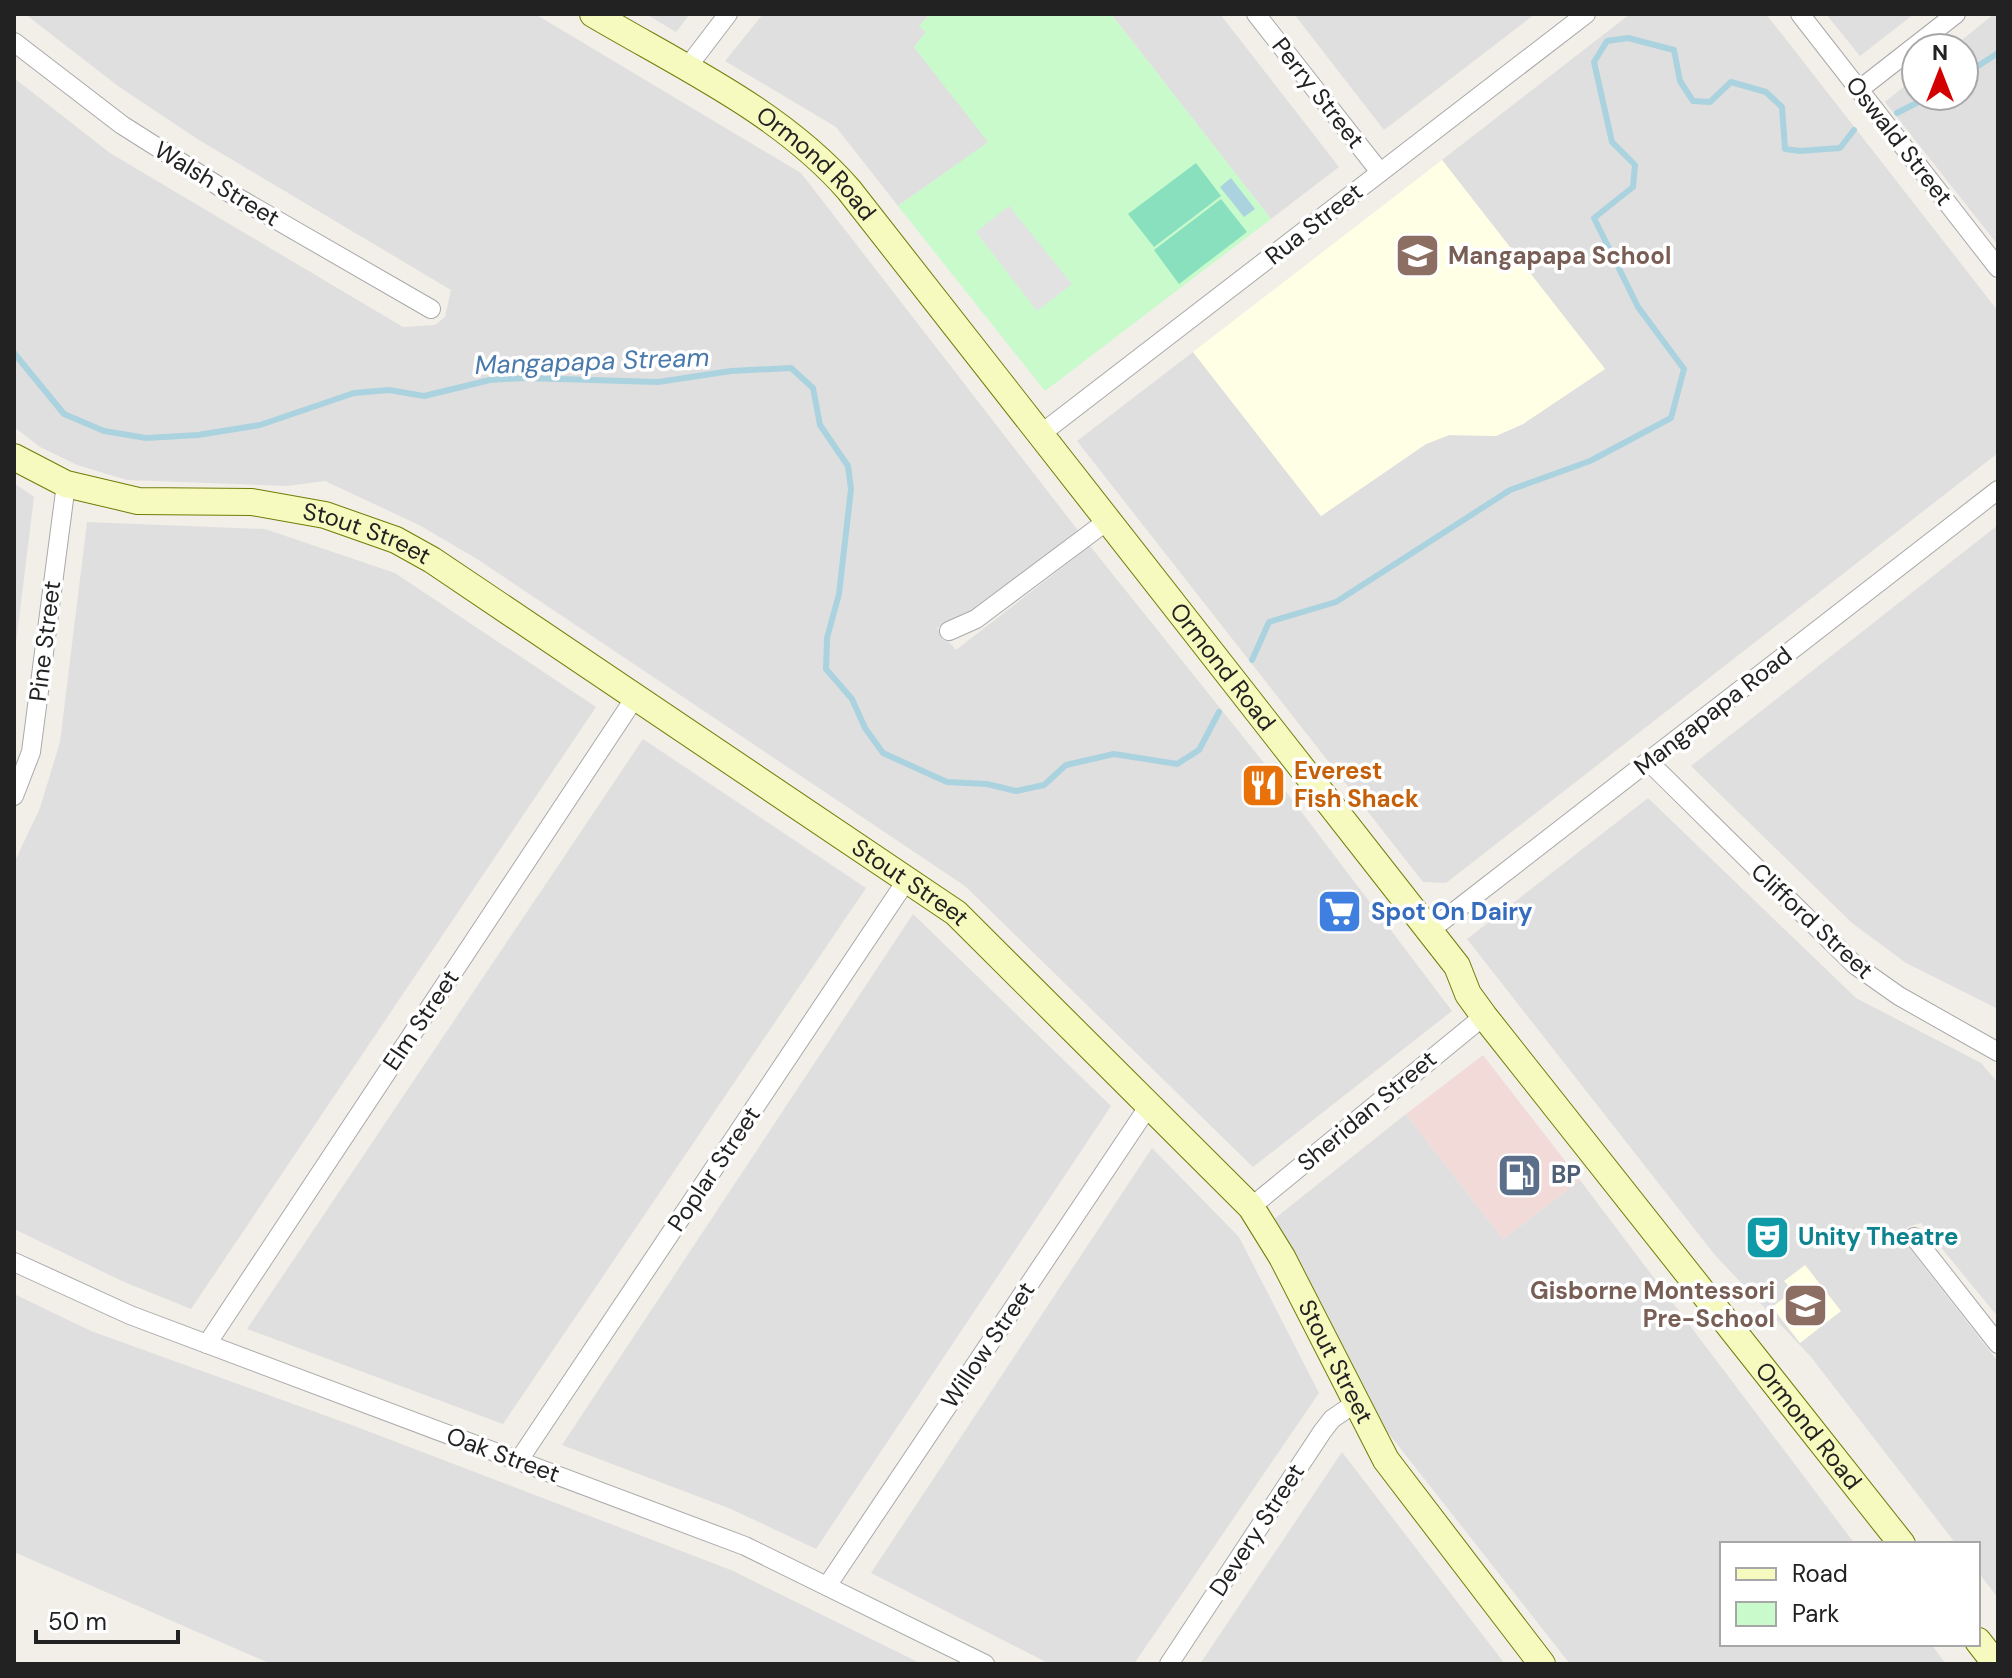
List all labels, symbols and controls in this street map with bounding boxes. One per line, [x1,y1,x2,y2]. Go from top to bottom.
street label: Perry Street [1265,31,1371,154]
north arrow [1900,32,1980,112]
text: N [1932,38,1948,67]
street label: Oswald Street [1839,70,1960,212]
street label: Ormond Road [750,99,883,227]
street label: Walsh Street [149,134,286,233]
street label: Rua Street [1259,176,1369,271]
school or university icon: Mangapapa School [1393,232,1441,280]
place label: Mangapapa School [1448,240,1671,271]
water label: Mangapapa Stream [474,340,710,382]
street label: Stout Street [301,495,437,571]
street label: Pine Street [22,579,67,703]
street label: Ormond Road [1163,596,1283,737]
street label: Mangapapa Road [1628,639,1798,782]
place label: Everest Fish Shack [1294,755,1419,814]
restaurant icon: Everest Fish Shack [1239,761,1287,809]
street label: Stout Street [846,831,976,932]
street label: Clifford Street [1745,856,1880,985]
supermarket icon: Spot On Dairy [1316,888,1364,936]
place label: Spot On Dairy [1371,896,1533,927]
street label: Elm Street [376,964,466,1076]
street label: Sheridan Street [1291,1043,1443,1178]
street label: Poplar Street [660,1100,767,1237]
fuel station icon: BP [1496,1151,1544,1199]
place label: BP [1551,1159,1581,1190]
theatre icon: Unity Theatre [1743,1213,1791,1261]
place label: Unity Theatre [1798,1221,1958,1252]
street label: Willow Street [934,1275,1041,1414]
place label: Gisborne Montessori Pre-School [1530,1275,1775,1334]
school or university icon: Gisborne Montessori Pre-School [1782,1281,1830,1329]
street label: Stout Street [1292,1294,1381,1429]
street label: Ormond Road [1749,1355,1869,1496]
street label: Oak Street [442,1420,564,1489]
street label: Devery Street [1202,1458,1311,1602]
legend [1720,1542,1980,1646]
text: Road [1792,1558,1848,1589]
scale bar [36,1594,178,1644]
text: Park [1792,1598,1839,1629]
text: 50 m [48,1606,107,1637]

